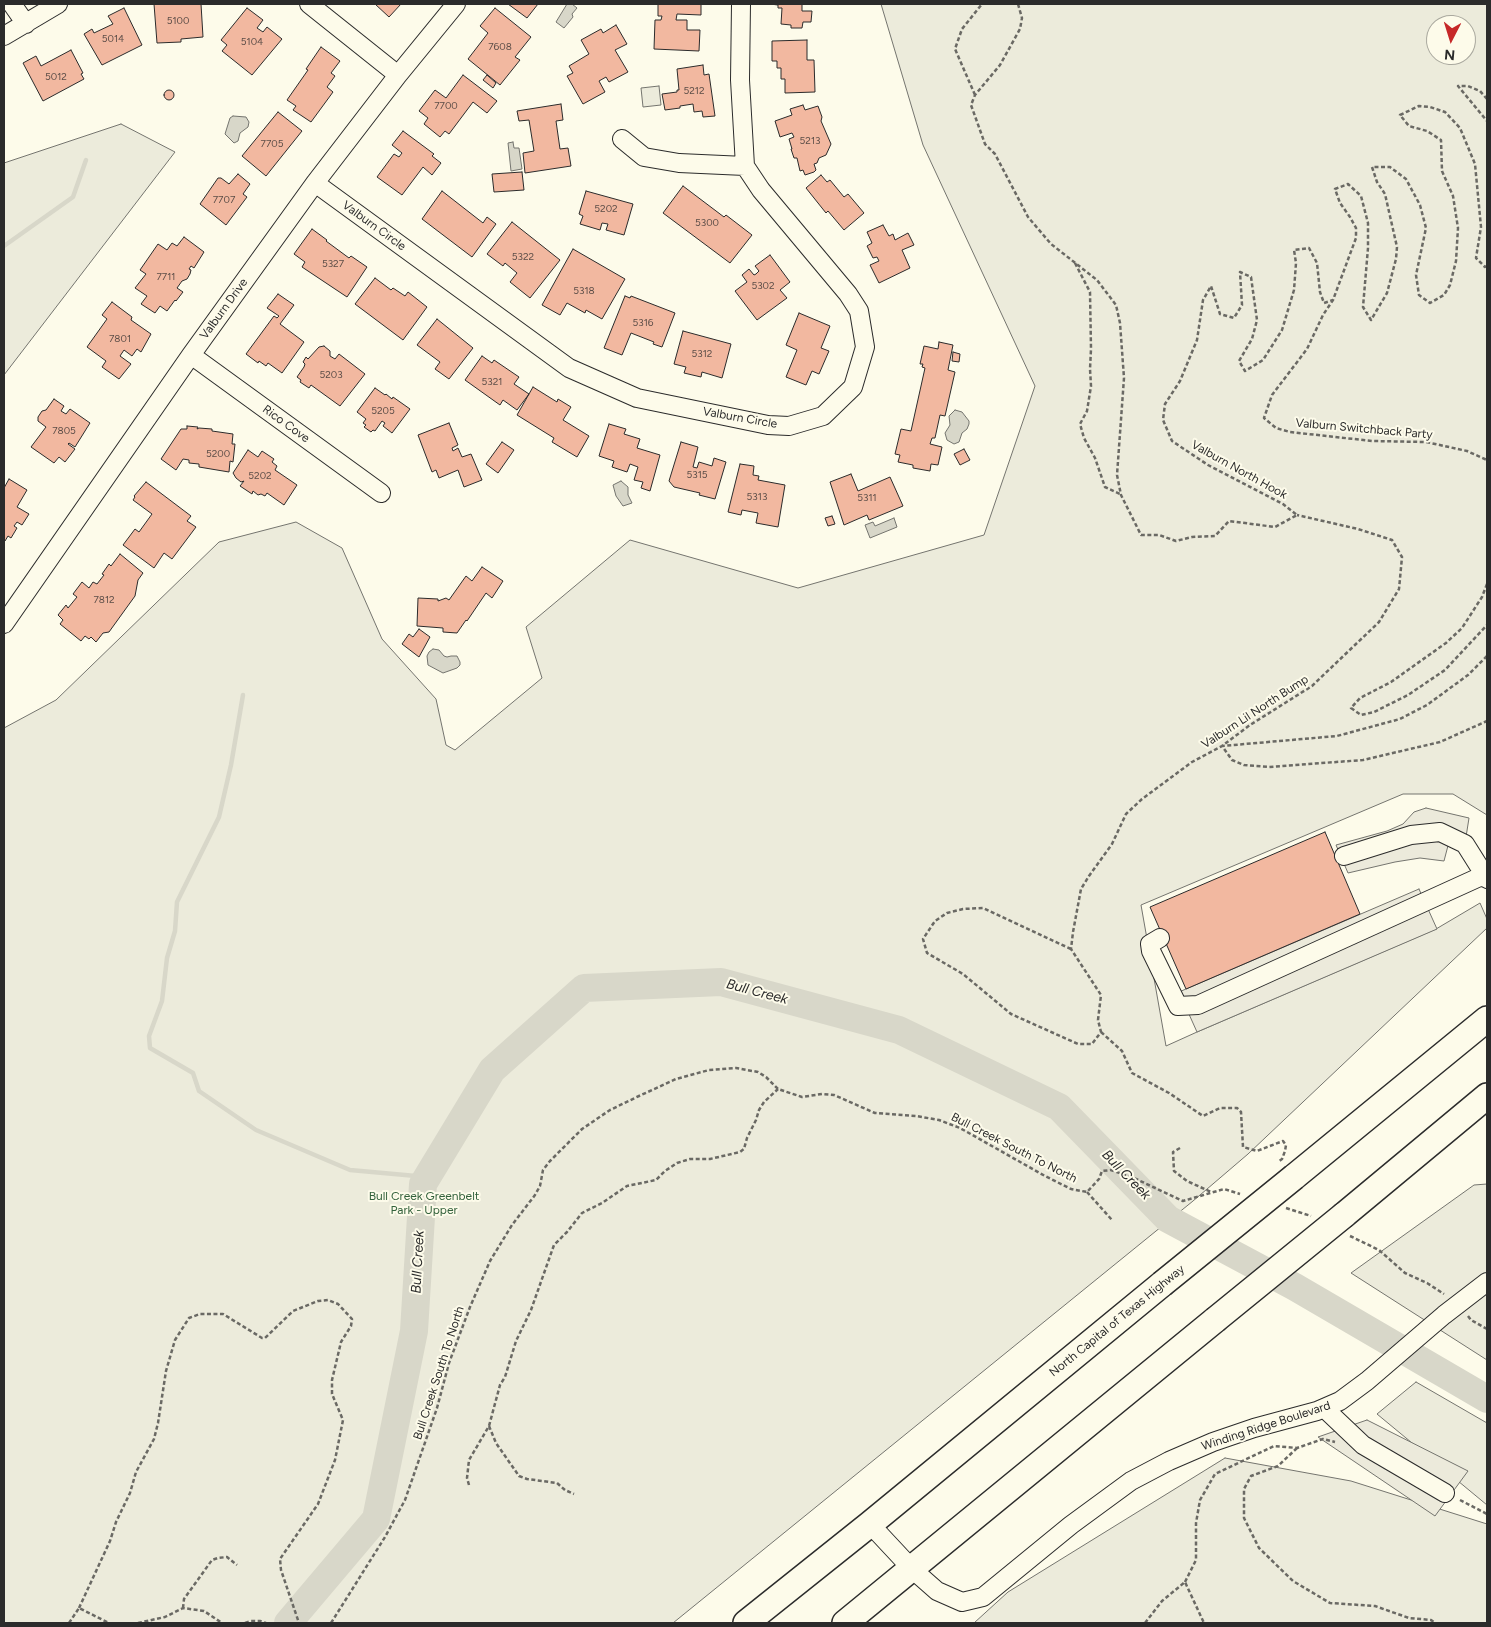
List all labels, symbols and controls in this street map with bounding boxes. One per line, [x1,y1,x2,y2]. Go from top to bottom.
house number: 5100 [167,15,189,27]
north arrow [1426,15,1476,65]
house number: 5014 [102,33,124,45]
house number: 5104 [241,36,263,48]
house number: 7608 [488,41,512,53]
text: N [1444,46,1456,63]
house number: 5012 [45,71,67,83]
house number: 5212 [683,85,705,97]
house number: 7700 [434,100,458,112]
house number: 5213 [800,135,820,147]
house number: 7705 [261,138,283,150]
house number: 7707 [213,194,235,206]
street label: Valburn Circle [339,198,409,254]
house number: 5202 [594,203,618,215]
house number: 5300 [695,217,719,229]
house number: 5322 [512,251,534,263]
house number: 5327 [322,258,344,270]
house number: 7711 [157,271,175,283]
street label: Valburn Drive [197,276,251,342]
house number: 5302 [751,280,775,292]
house number: 5318 [573,285,595,297]
house number: 5316 [633,317,653,329]
house number: 7801 [109,333,131,345]
house number: 5312 [692,348,712,360]
house number: 5203 [319,369,343,381]
house number: 5321 [482,376,502,388]
street label: Rico Cove [260,402,312,446]
street label: Valburn Circle [702,404,778,432]
house number: 5205 [371,405,395,417]
street label: Valburn Switchback Party [1295,416,1433,442]
house number: 7805 [52,425,76,437]
street label: Valburn North Hook [1189,438,1289,502]
house number: 5200 [206,448,230,460]
house number: 5315 [686,469,708,481]
house number: 5202 [248,470,272,482]
house number: 5313 [747,491,767,503]
house number: 5311 [857,492,877,504]
house number: 7812 [93,594,115,606]
street label: Valburn Lil North Bump [1199,672,1311,752]
water label: Bull Creek [724,976,790,1008]
street label: Bull Creek South To North [949,1110,1079,1186]
water label: Bull Creek [1098,1147,1154,1203]
park label: Bull Creek Greenbelt Park - Upper [369,1189,479,1217]
water label: Bull Creek [408,1230,428,1294]
street label: North Capital of Texas Highway [1047,1262,1187,1380]
street label: Bull Creek South To North [411,1304,467,1442]
street label: Winding Ridge Boulevard [1200,1398,1332,1454]

